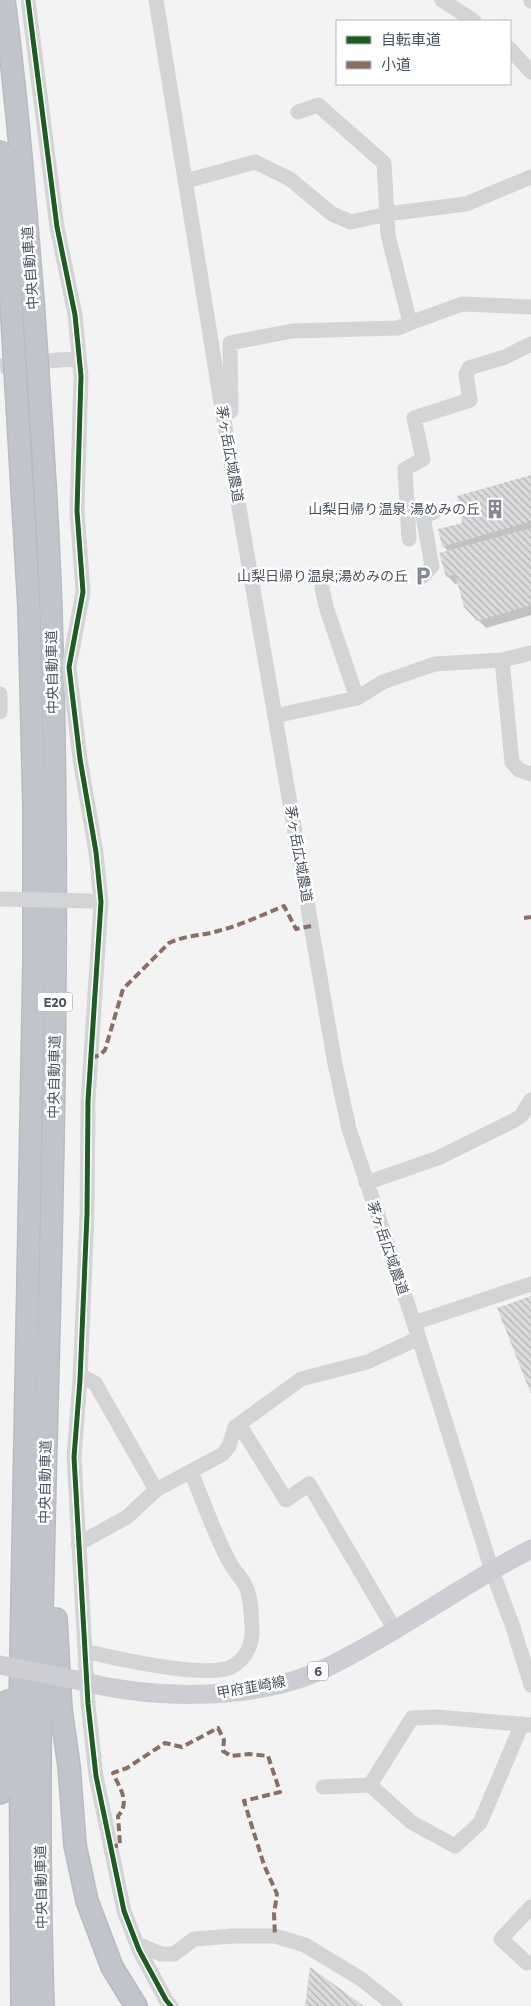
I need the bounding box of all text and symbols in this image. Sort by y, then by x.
legend [336,20,511,85]
text: 自転車道 [381,30,441,49]
text: 小道 [381,55,411,74]
street label: 中央自動車道 [18,225,42,311]
street label: 茅ヶ岳広域農道 [213,404,247,504]
building icon: 山梨日帰り温泉 湯めみの丘 [484,498,506,520]
place label: 山梨日帰り温泉 湯めみの丘 [308,500,480,518]
parking icon: 山梨日帰り温泉;湯めみの丘 [412,565,434,587]
place label: 山梨日帰り温泉;湯めみの丘 [237,567,408,585]
street label: 中央自動車道 [42,630,62,714]
street label: 茅ヶ岳広域農道 [282,804,316,904]
road number: E20 [38,992,72,1012]
street label: 中央自動車道 [44,1035,64,1119]
street label: 茅ヶ岳広域農道 [364,1199,412,1297]
street label: 中央自動車道 [35,1440,55,1524]
road number: 6 [308,1662,328,1680]
street label: 甲府韮崎線 [215,1672,287,1702]
street label: 中央自動車道 [31,1845,51,1929]

